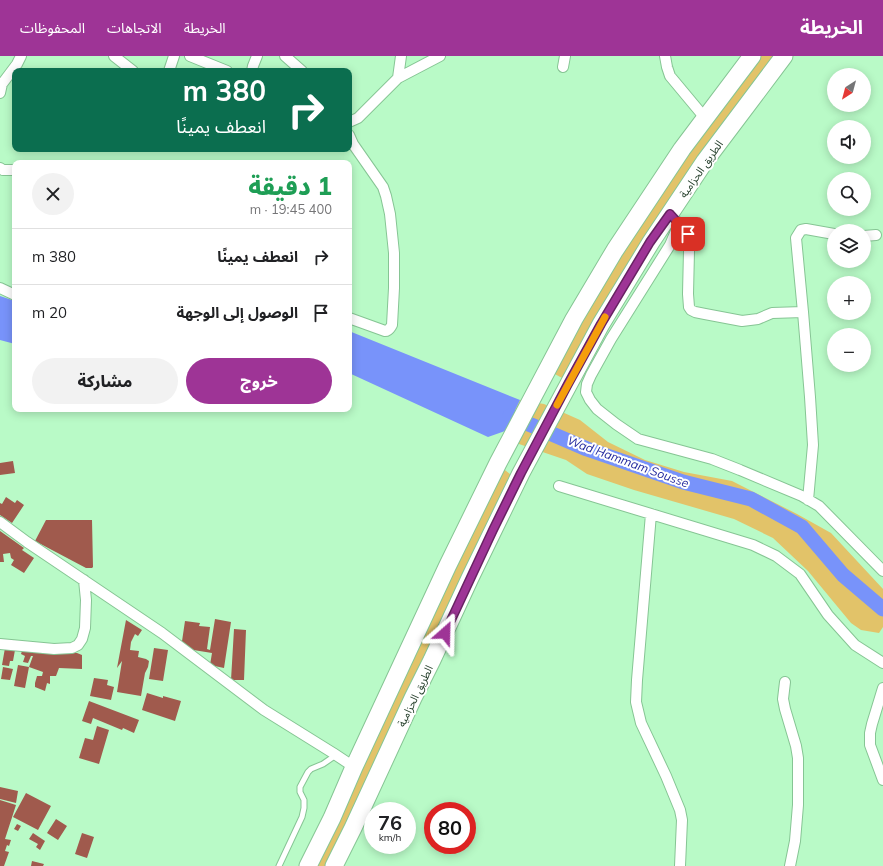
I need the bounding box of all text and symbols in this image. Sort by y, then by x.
text: الخريطة [800,15,863,39]
text: المحفوظات [20,19,85,37]
text: الاتجاهات [107,19,162,37]
text: الخريطة [184,19,226,37]
north arrow [827,68,871,112]
map controls [827,68,871,372]
text: 380 m [183,73,266,108]
icon: right [280,84,332,136]
text: انعطف يمينًا [176,115,266,138]
button: sound [827,120,871,164]
street label: الطريق الحزامية [676,138,726,200]
text: 1 دقيقة [248,171,332,201]
button: search [827,172,871,216]
button: close [32,173,74,215]
text: 400 m · 19:45 [250,201,332,217]
pin [671,217,705,251]
icon: arrive [677,223,699,245]
button: layers [827,224,871,268]
icon: right [310,246,332,268]
text: 380 m [32,247,76,266]
text: انعطف يمينًا [217,247,298,266]
button: + [827,276,871,320]
icon: arrive [310,302,332,324]
text: 20 m [32,303,67,322]
text: الوصول إلى الوجهة [177,303,298,322]
button: − [827,328,871,372]
button: مشاركة [32,358,178,404]
button: خروج [186,358,332,404]
water label: Wad Hammam Sousse [565,433,691,491]
position arrow [424,612,466,654]
street label: الطريق الحزامية [394,663,436,729]
speed limit sign: 80 [424,802,476,854]
text: 76 [378,810,402,835]
text: km/h [379,831,401,844]

